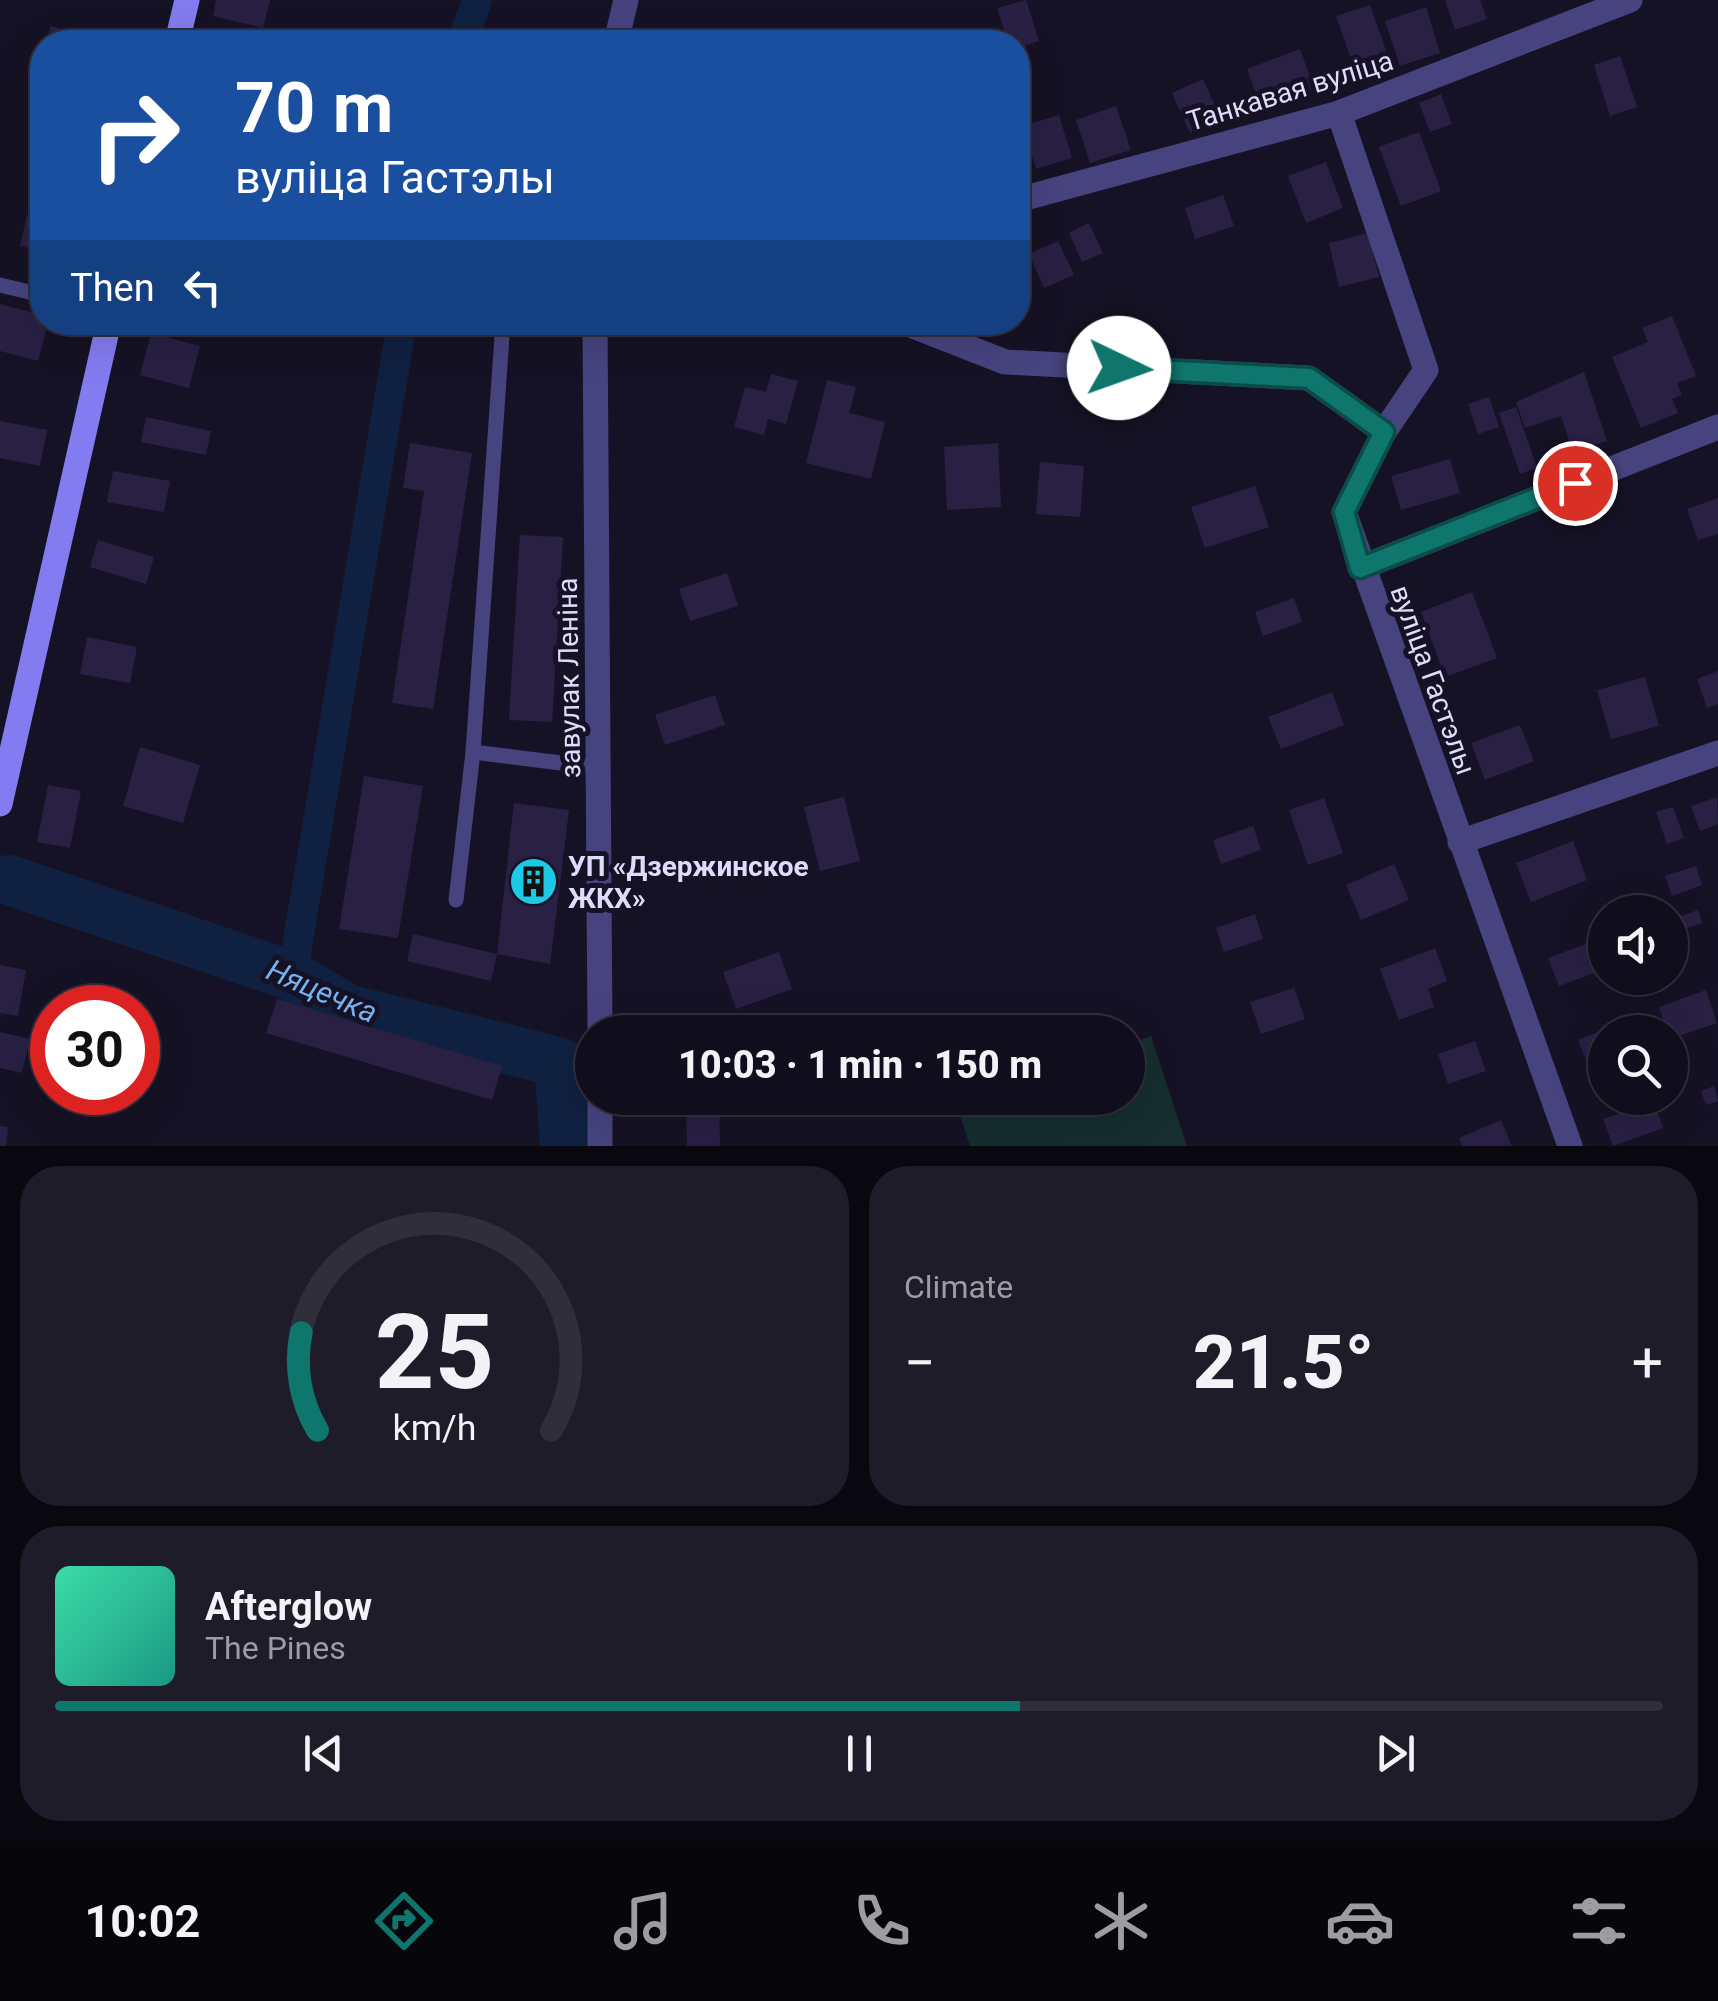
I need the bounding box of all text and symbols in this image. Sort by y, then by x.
street label: Танкавая вуліца [1183,44,1397,138]
text: 70 m [235,67,393,149]
icon: right [70,70,200,200]
text: вуліца Гастэлы [235,151,555,204]
icon: left [175,260,230,315]
text: Then [70,266,155,310]
position arrow [1067,316,1171,420]
pin [1533,441,1618,526]
icon: arrive [1548,456,1603,511]
street label: завулак Леніна [551,577,587,779]
street label: вуліца Гастэлы [1383,581,1483,779]
place label: УП «Дзержинское ЖКХ» [568,850,809,915]
building icon: УП «Дзержинское ЖКХ» [507,856,559,908]
map controls [1588,895,1688,1115]
button: sound [1588,895,1688,995]
water label: Няцечка [261,952,383,1030]
speed limit sign: 30 [30,985,160,1115]
button: search [1588,1015,1688,1115]
text: 10:03 · 1 min · 150 m [678,1043,1042,1087]
text: Climate [904,1268,1013,1306]
text: 25 [375,1292,494,1413]
text: 21.5° [1193,1318,1374,1406]
text: − [904,1331,935,1395]
text: + [1632,1331,1663,1395]
text: km/h [393,1407,476,1449]
text: Afterglow [205,1585,372,1629]
text: The Pines [205,1629,346,1667]
icon: previous [296,1726,351,1781]
icon: pause [832,1726,887,1781]
icon: next [1368,1726,1423,1781]
icon: directions [369,1886,439,1956]
icon: music [608,1886,678,1956]
icon: phone [847,1886,917,1956]
icon: climate [1086,1886,1156,1956]
icon: car [1325,1886,1395,1956]
icon: filters [1564,1886,1634,1956]
text: 10:02 [84,1895,200,1948]

